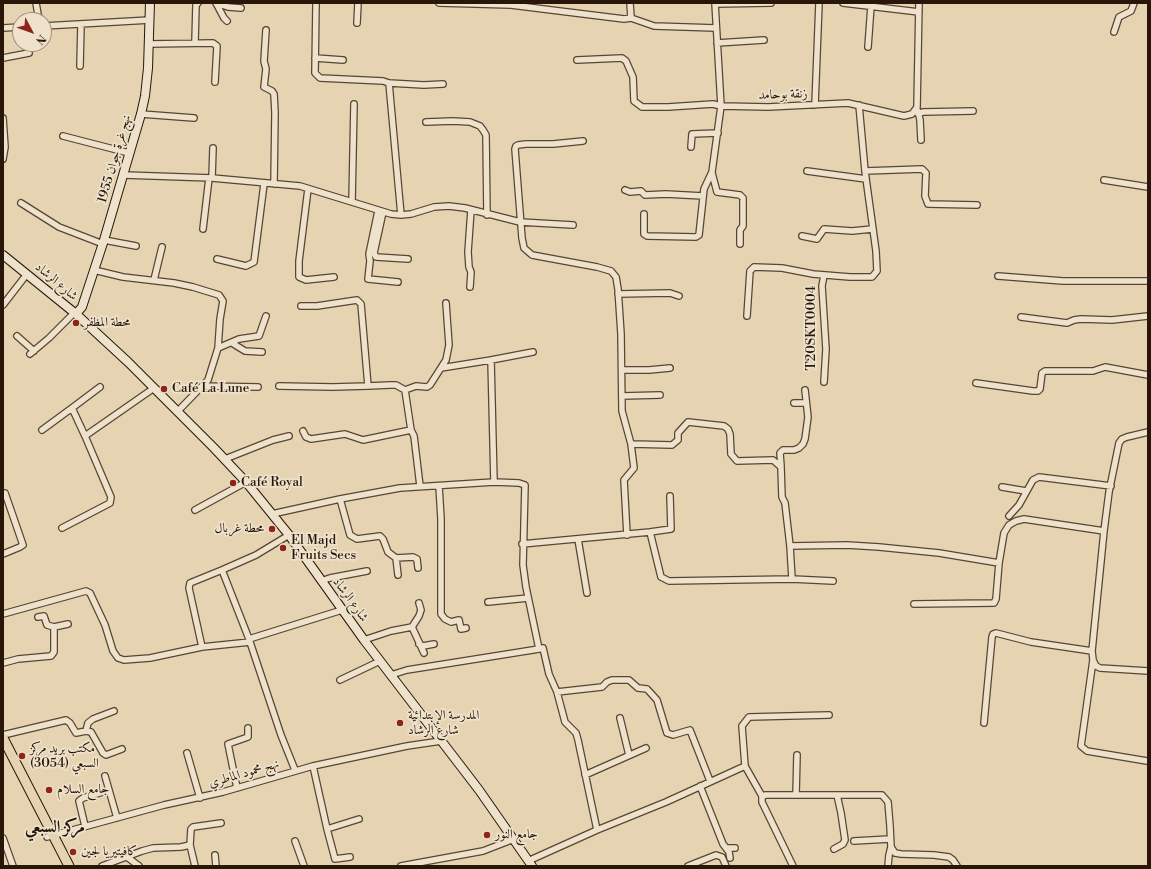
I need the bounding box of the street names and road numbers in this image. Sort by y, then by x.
street label: زنقة بوحامد [758,86,808,104]
street label: نهج غرة جوان 1955 [95,113,135,205]
street label: شارع الرشاد [31,260,81,304]
street label: T20SKT0004 [804,286,820,370]
street label: شارع الرشاد [329,575,371,625]
street label: نهج محمود الماطري [207,757,281,791]

